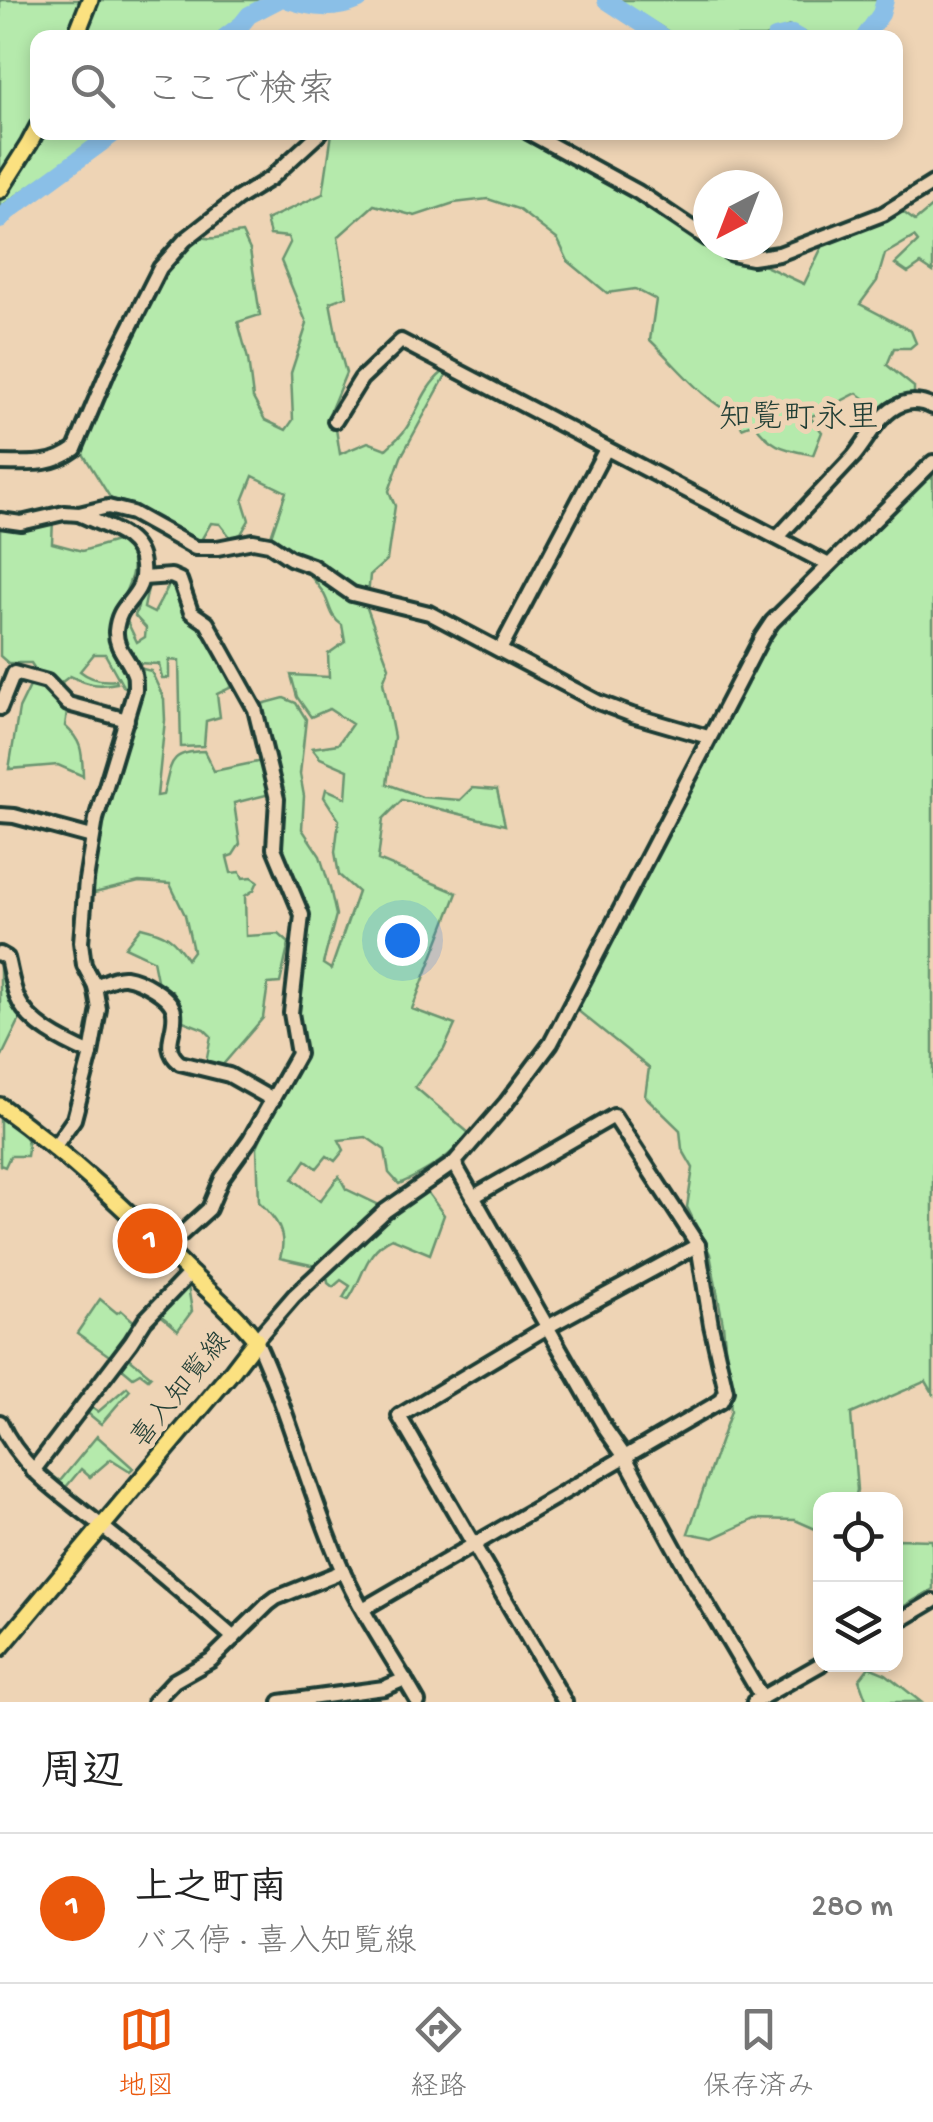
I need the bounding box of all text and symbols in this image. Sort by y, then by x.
search box [30,30,903,140]
icon: search [65,58,120,113]
text: ここで検索 [145,71,335,115]
north arrow [693,170,783,260]
district label: 知覧町永里 [719,400,879,439]
your location [377,915,428,966]
pin: 1 [118,1204,182,1278]
street label: 喜入知覧線 [124,1326,239,1456]
map controls [813,1492,903,1672]
button: locate [813,1492,903,1582]
button: layers [813,1582,903,1672]
text: 周辺 [40,1751,124,1800]
text: 上之町南 [135,1869,287,1913]
text: 1 [66,1889,79,1927]
text: 280 m [811,1889,893,1927]
text: バス停 · 喜入知覧線 [135,1925,416,1963]
tab: 地図 [118,2002,174,2105]
tab: 経路 [410,2002,467,2105]
tab: 保存済み [703,2002,815,2105]

